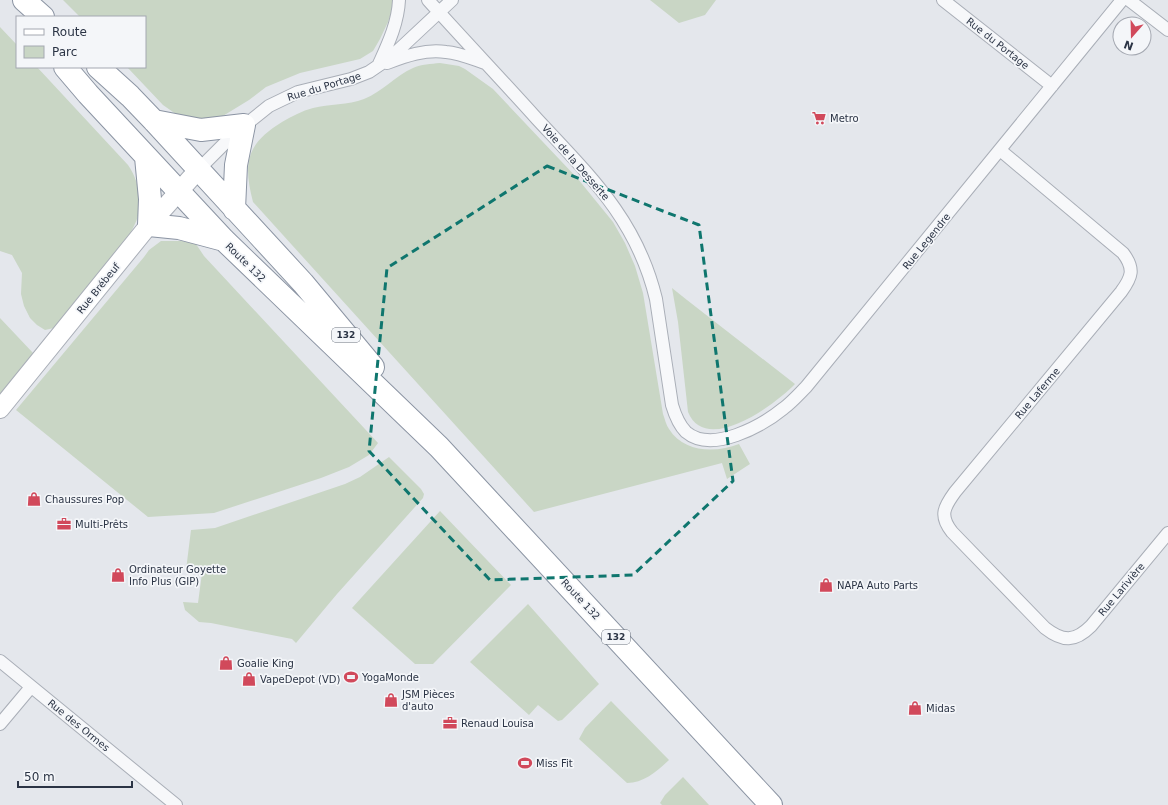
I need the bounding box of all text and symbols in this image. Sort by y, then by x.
legend [16,16,146,68]
street label: Rue du Portage [964,16,1031,71]
north arrow [1112,16,1152,56]
text: Route [52,25,87,39]
text: N [1122,37,1135,53]
text: Parc [52,45,77,59]
street label: Rue du Portage [286,70,362,103]
supermarket icon: Metro [811,110,827,126]
place label: Metro [830,113,859,124]
street label: Voie de la Desserte [540,122,611,202]
street label: Rue Legendre [900,211,952,272]
street label: Route 132 [223,241,268,284]
street label: Rue Brébeuf [75,261,122,316]
road number: 132 [332,328,360,342]
street label: Rue Laferme [1013,366,1062,421]
shop icon: Chaussures Pop [26,491,42,507]
place label: Chaussures Pop [45,494,124,505]
office icon: Multi-Prêts [56,516,72,532]
place label: Multi-Prêts [75,519,128,530]
street label: Rue Larivière [1096,561,1147,618]
place label: Ordinateur Goyette Info Plus (GIP) [129,564,226,587]
shop icon: Ordinateur Goyette Info Plus (GIP) [110,567,126,583]
street label: Route 132 [559,577,602,622]
shop icon: NAPA Auto Parts [818,577,834,593]
place label: NAPA Auto Parts [837,580,918,591]
road number: 132 [602,630,630,644]
shop icon: Goalie King [218,655,234,671]
place label: Goalie King [237,658,294,669]
sports icon: YogaMonde [343,669,359,685]
shop icon: VapeDepot (VD) [241,671,257,687]
place label: YogaMonde [361,672,419,683]
place label: VapeDepot (VD) [260,674,341,685]
place label: JSM Pièces d'auto [401,689,455,712]
shop icon: JSM Pièces d'auto [383,692,399,708]
street label: Rue des Ormes [46,697,112,754]
shop icon: Midas [907,700,923,716]
place label: Midas [926,703,955,714]
office icon: Renaud Louisa [442,715,458,731]
place label: Renaud Louisa [461,718,534,729]
sports icon: Miss Fit [517,755,533,771]
place label: Miss Fit [536,758,573,769]
scale bar [18,763,132,789]
text: 50 m [24,770,55,784]

